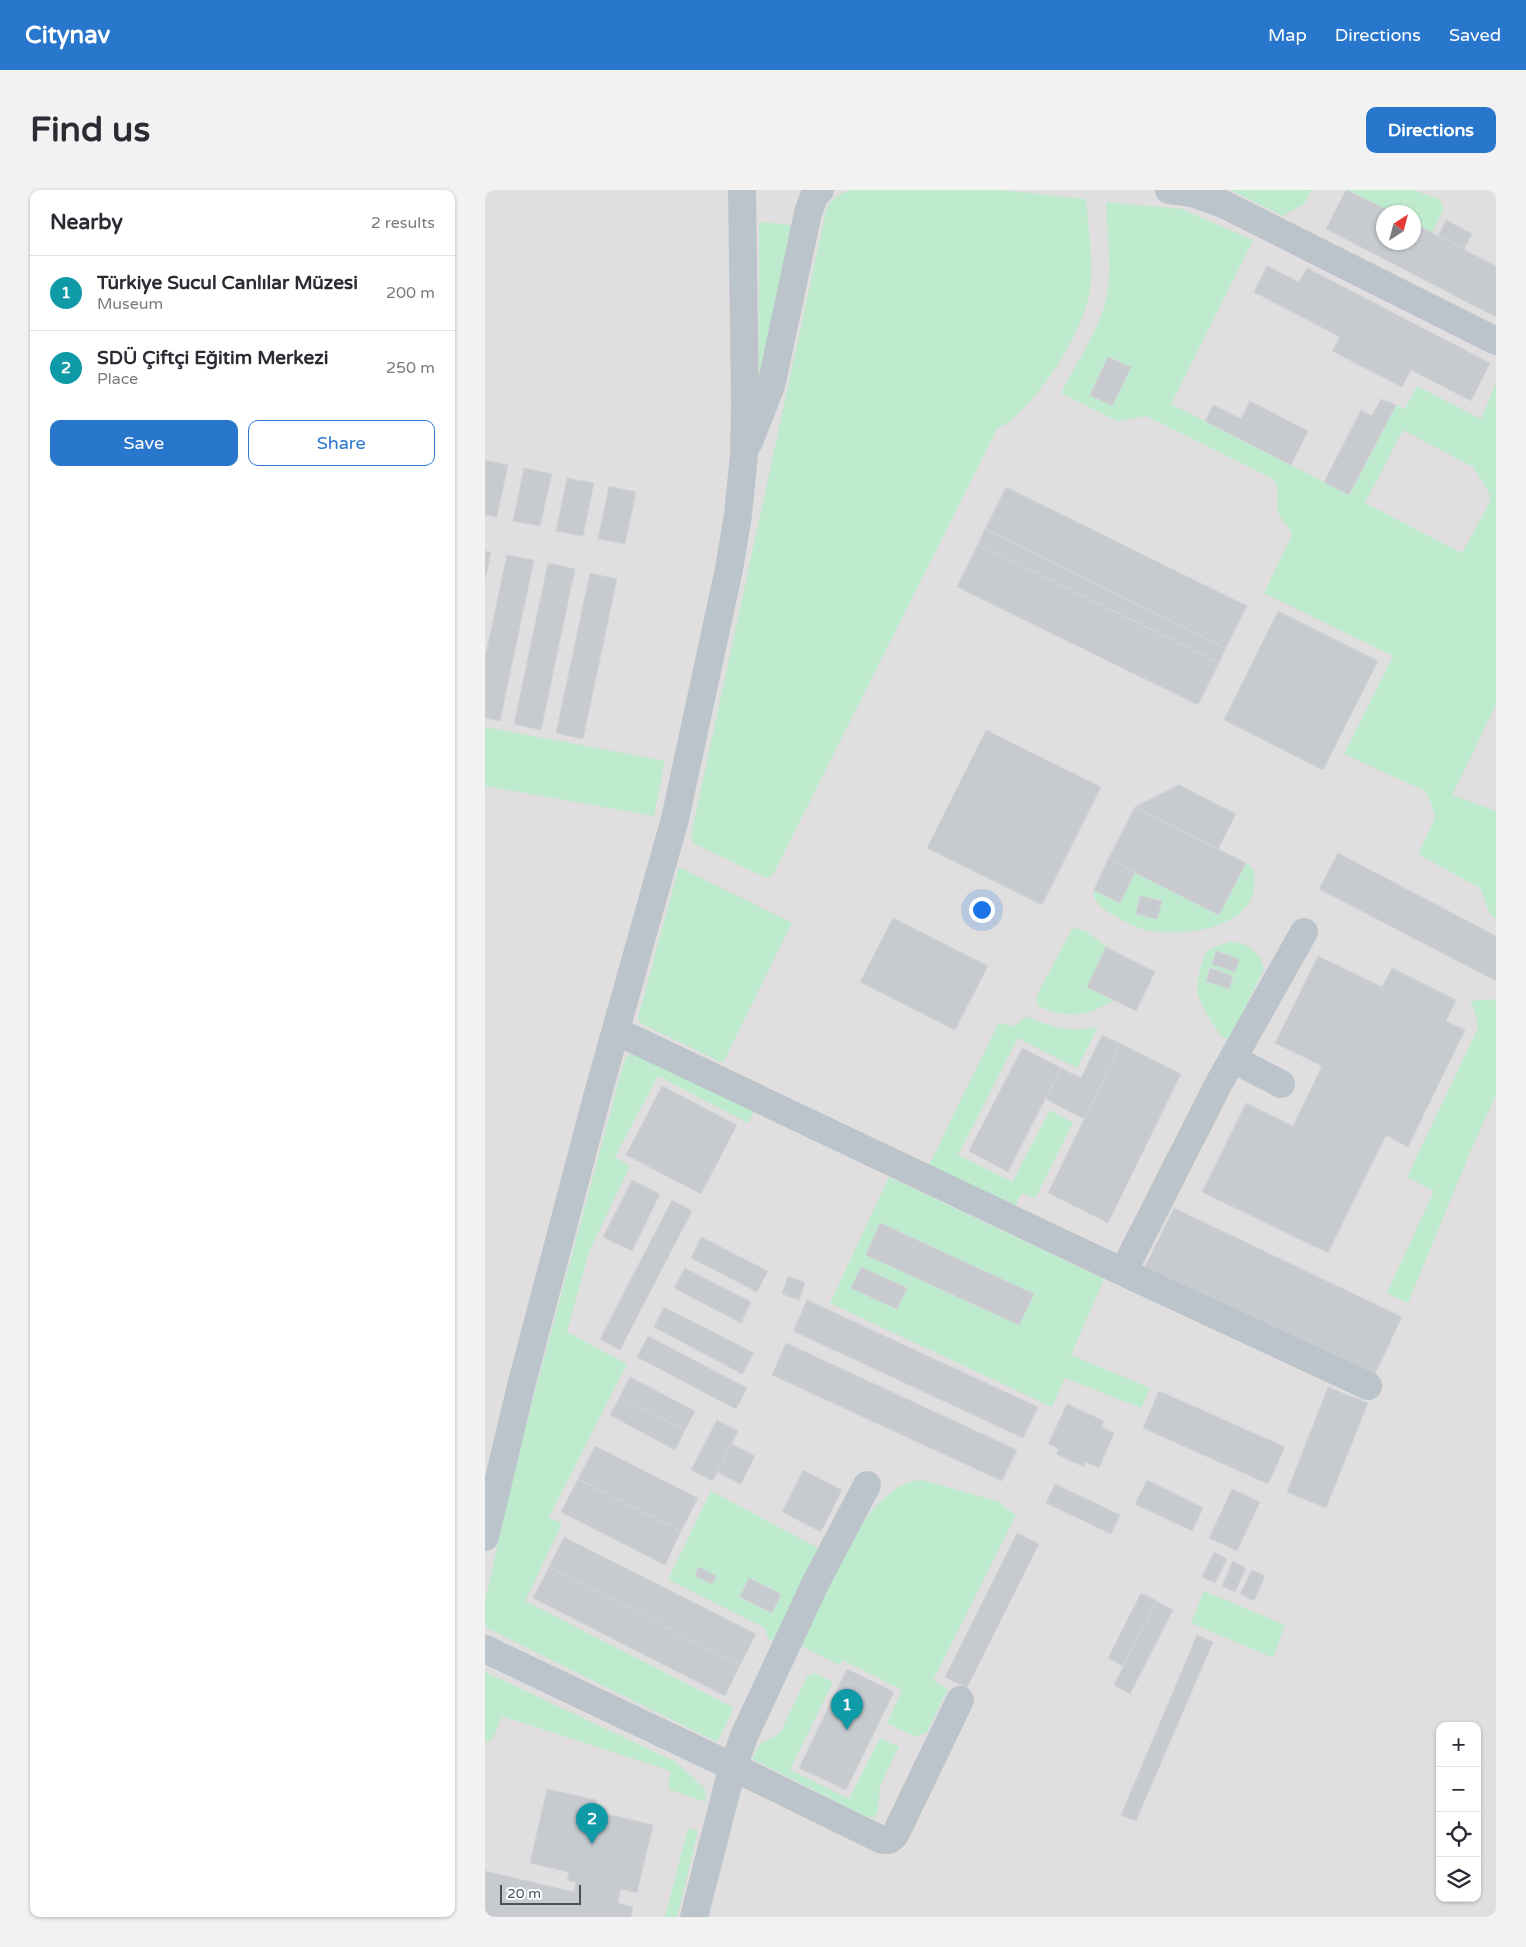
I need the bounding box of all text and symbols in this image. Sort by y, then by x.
text: Citynav [25,21,110,50]
text: Map [1268,24,1307,46]
text: Directions [1335,24,1421,46]
text: Saved [1449,24,1501,46]
button: Directions [1366,107,1496,153]
text: Find us [30,109,150,151]
north arrow [1376,205,1421,250]
text: Nearby [50,210,123,235]
text: 2 results [371,213,435,233]
text: Türkiye Sucul Canlılar Müzesi [97,272,358,294]
text: 1 [61,283,71,303]
text: 200 m [386,283,435,303]
text: Museum [97,294,163,314]
text: SDÜ Çiftçi Eğitim Merkezi [97,347,328,369]
text: 2 [61,358,71,378]
text: 250 m [386,358,435,378]
text: Place [97,369,138,389]
button: Save [50,420,238,466]
button: Share [248,420,435,466]
your location [969,897,995,923]
pin: 1 [831,1689,863,1730]
map controls [1436,1722,1481,1902]
button: + [1436,1722,1481,1767]
button: − [1436,1767,1481,1812]
pin: 2 [576,1803,608,1844]
button: locate [1436,1812,1481,1857]
button: layers [1436,1857,1481,1902]
scale bar [500,1882,581,1905]
text: 20 m [507,1885,541,1902]

